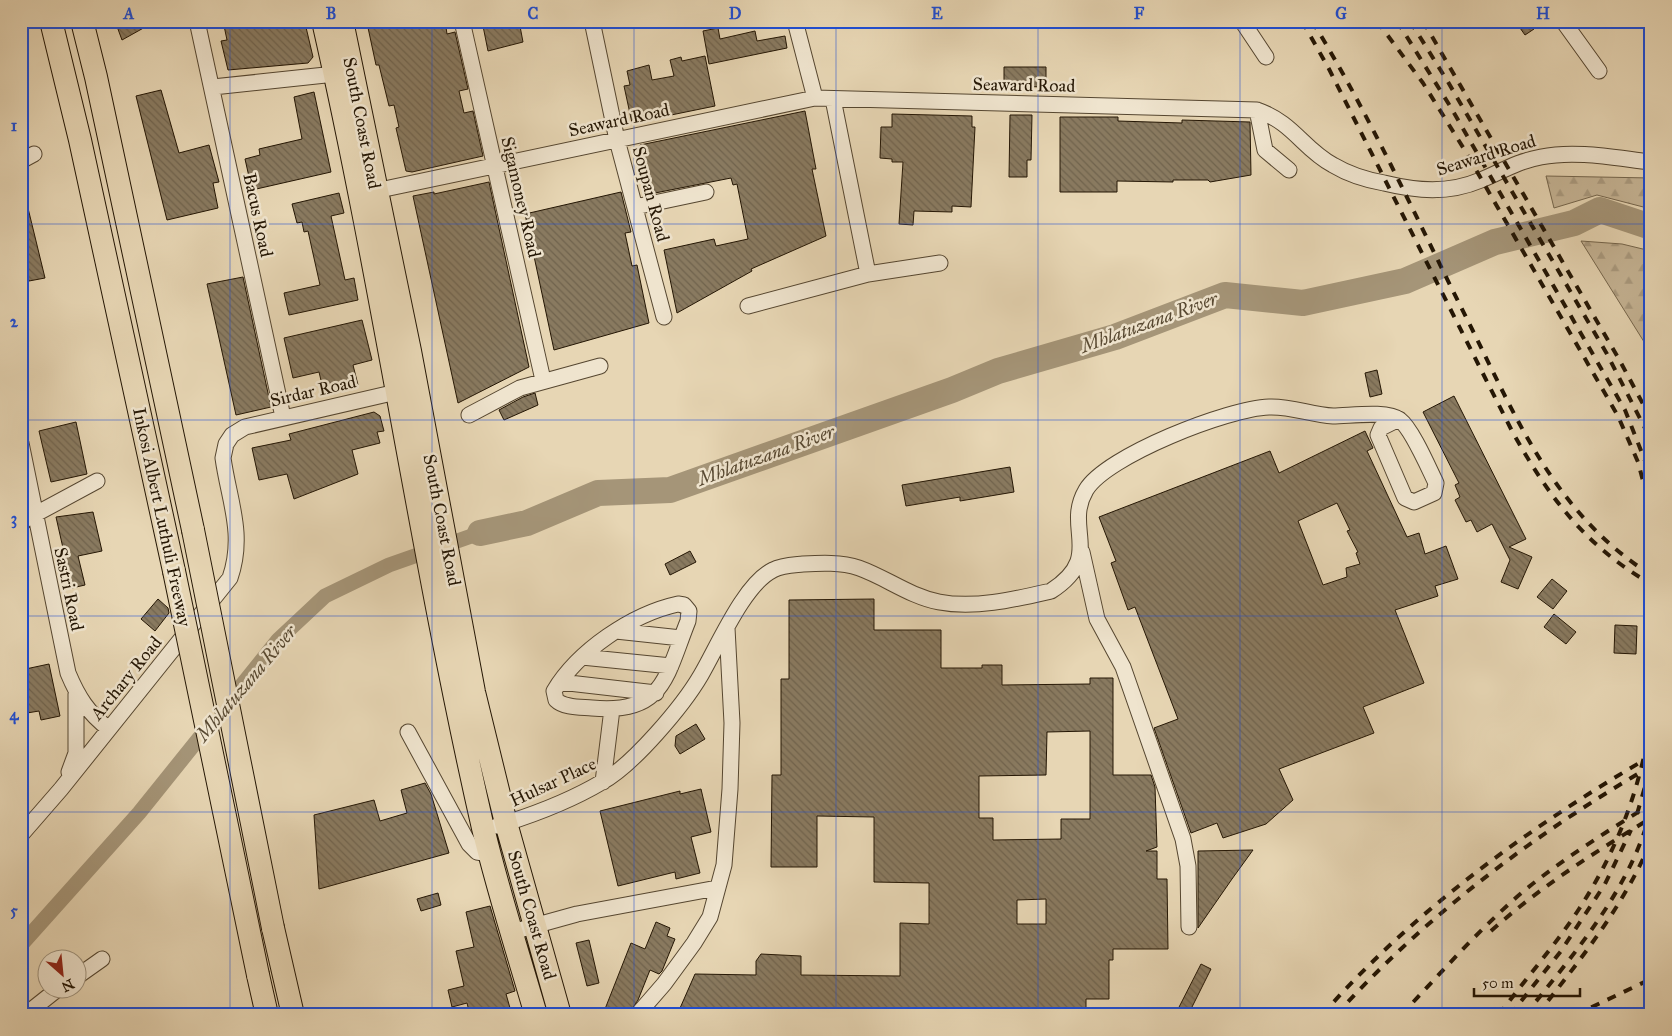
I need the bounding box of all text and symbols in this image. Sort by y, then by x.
text: A [123,4,135,23]
text: B [326,4,336,23]
text: C [528,4,539,23]
text: D [729,4,742,23]
text: E [931,4,943,23]
text: F [1134,4,1145,23]
text: G [1335,4,1347,23]
text: H [1536,4,1550,23]
street label: South Coast Road [338,55,386,191]
street label: Seaward Road [973,73,1075,97]
street label: Seaward Road [567,99,671,141]
text: 1 [11,116,18,135]
street label: Seaward Road [1434,129,1538,181]
street label: Sigamoney Road [495,134,546,260]
street label: Soupan Road [628,144,674,244]
street label: Bacus Road [238,171,278,259]
water label: Mhlatuzana River [1075,286,1222,358]
text: 2 [10,312,19,331]
street label: Sirdar Road [268,370,358,412]
street label: Inkosi Albert Luthuli Freeway [128,405,196,629]
water label: Mhlatuzana River [692,419,839,491]
street label: South Coast Road [418,452,466,588]
text: 3 [11,509,17,529]
street label: Sastri Road [49,545,89,633]
water label: Mhlatuzana River [190,620,302,747]
street label: Archary Road [85,632,166,725]
text: 4 [10,705,20,725]
street label: Hulsar Place [506,752,600,812]
street label: South Coast Road [503,848,561,982]
text: 5 [10,901,18,920]
north arrow [38,948,88,998]
scale bar [1474,966,1581,998]
text: 50 m [1482,974,1514,992]
text: N [58,975,77,995]

